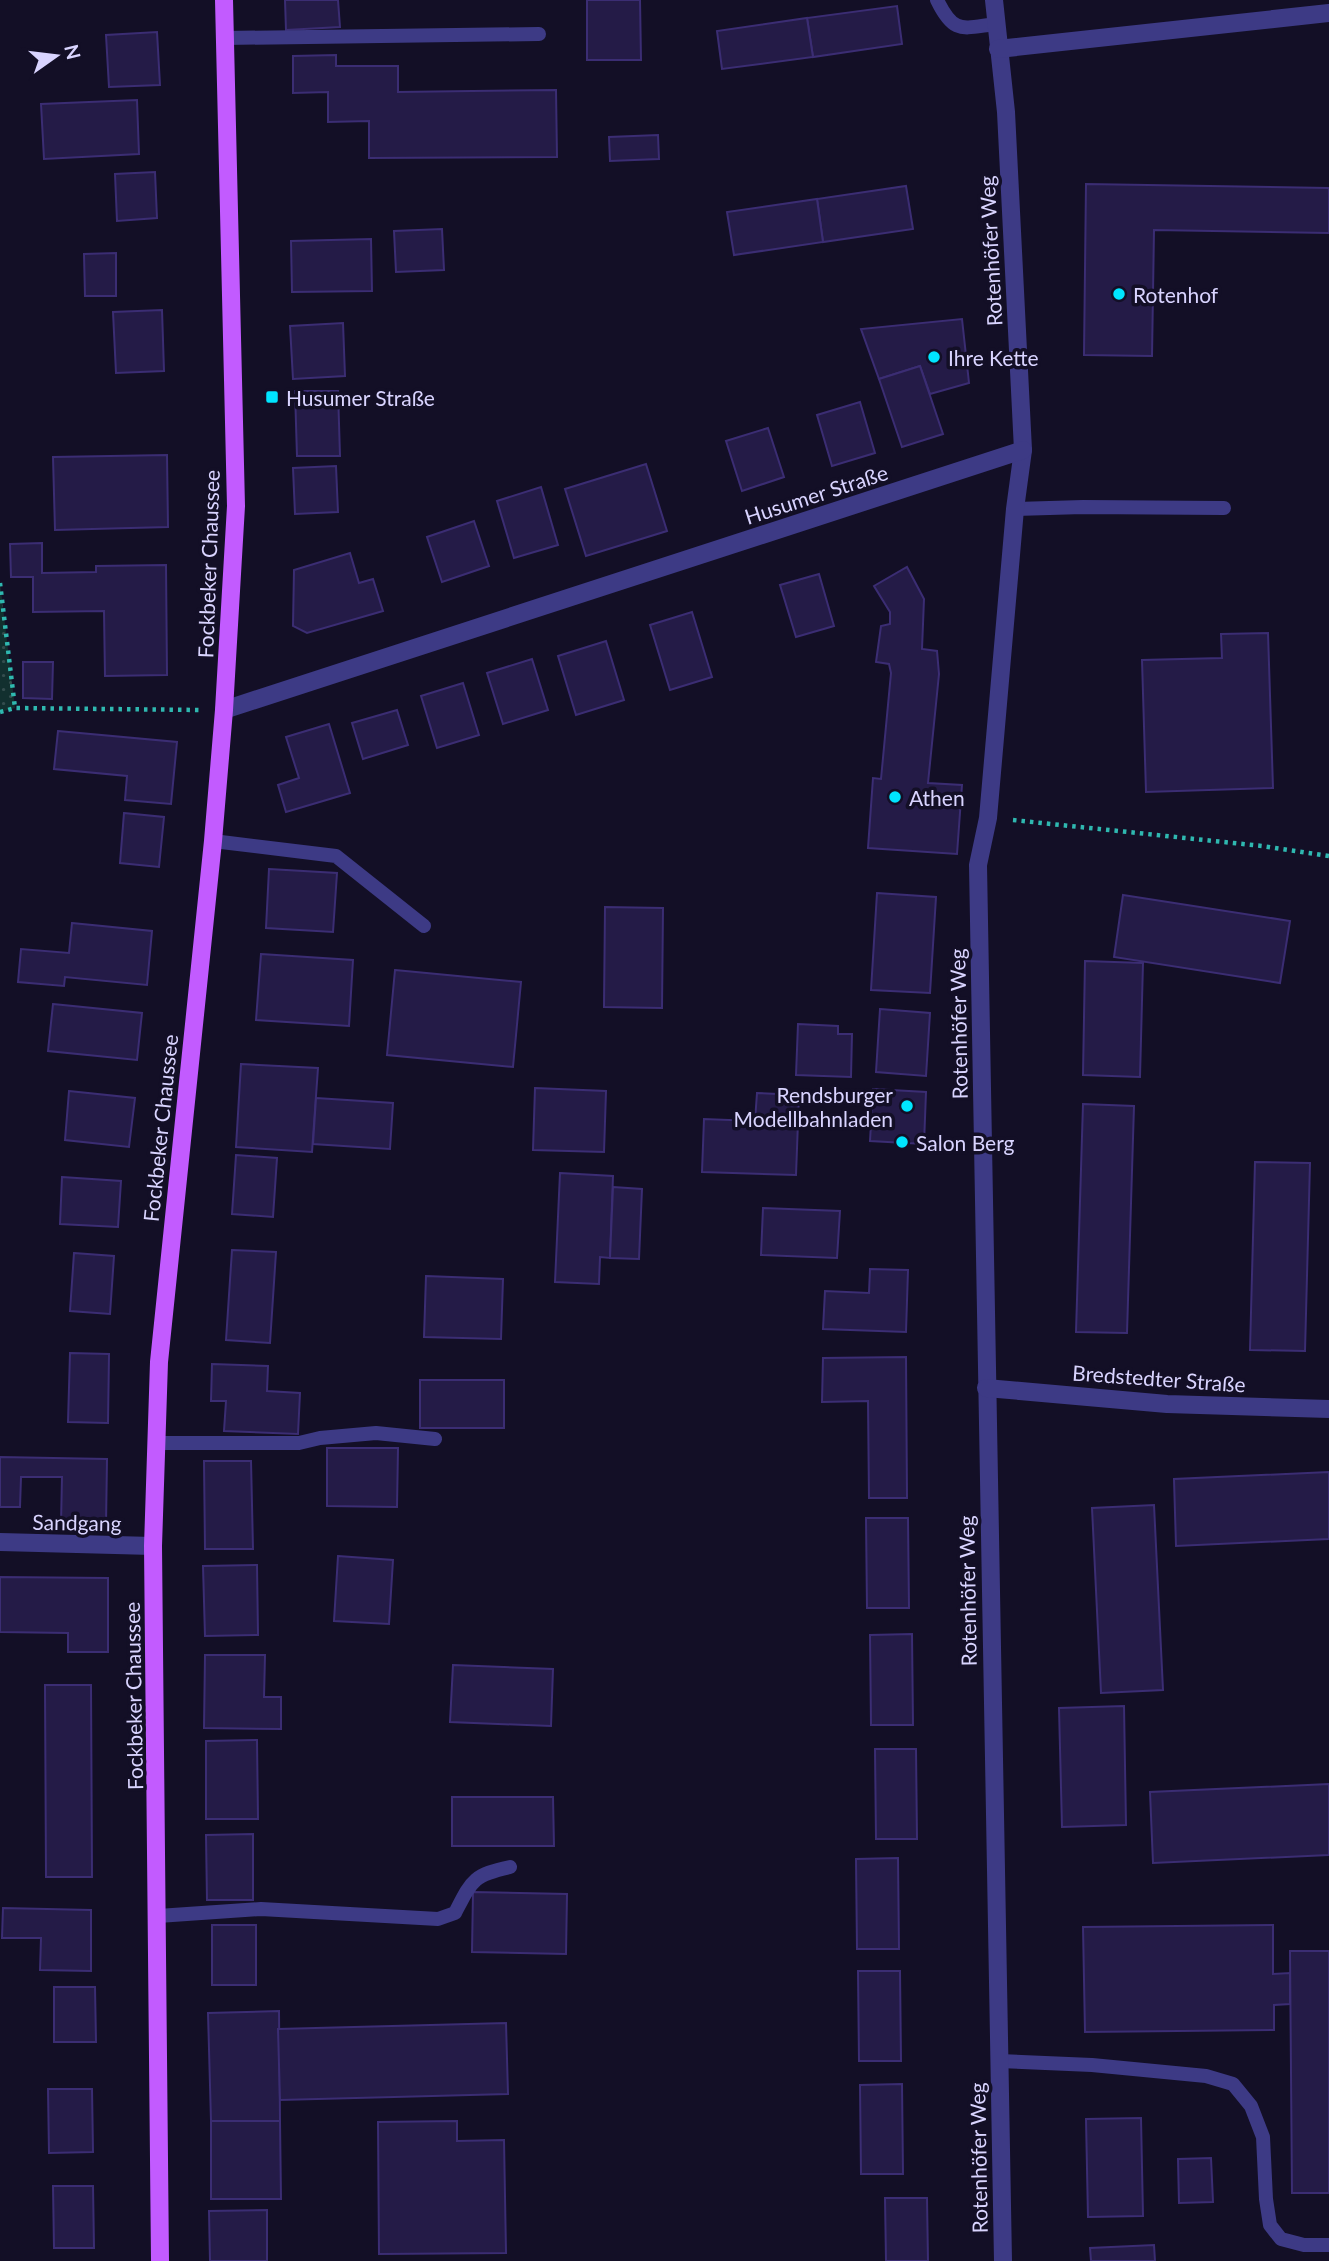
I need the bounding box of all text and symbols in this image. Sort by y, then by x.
north arrow [21,21,91,91]
text: N [60,42,86,62]
street label: Rotenhöfer Weg [974,175,1006,327]
place label: Rotenhof [1133,282,1219,307]
marker: Rotenhof [1111,286,1127,302]
place label: Ihre Kette [948,345,1039,370]
marker: Ihre Kette [926,349,942,365]
place label: Husumer Straße [286,385,435,410]
marker: Husumer Straße [264,389,280,405]
street label: Husumer Straße [741,459,891,529]
street label: Fockbeker Chaussee [192,469,224,659]
place label: Athen [909,785,965,810]
marker: Athen [887,789,903,805]
street label: Rotenhöfer Weg [944,948,972,1100]
street label: Fockbeker Chaussee [138,1033,182,1223]
place label: Rendsburger Modellbahnladen [734,1082,893,1131]
marker: Rendsburger Modellbahnladen [899,1098,915,1114]
place label: Salon Berg [916,1130,1015,1155]
marker: Salon Berg [894,1134,910,1150]
street label: Bredstedter Straße [1072,1359,1246,1397]
street label: Sandgang [32,1509,122,1535]
street label: Rotenhöfer Weg [953,1515,981,1667]
street label: Fockbeker Chaussee [119,1602,147,1790]
street label: Rotenhöfer Weg [964,2082,992,2234]

